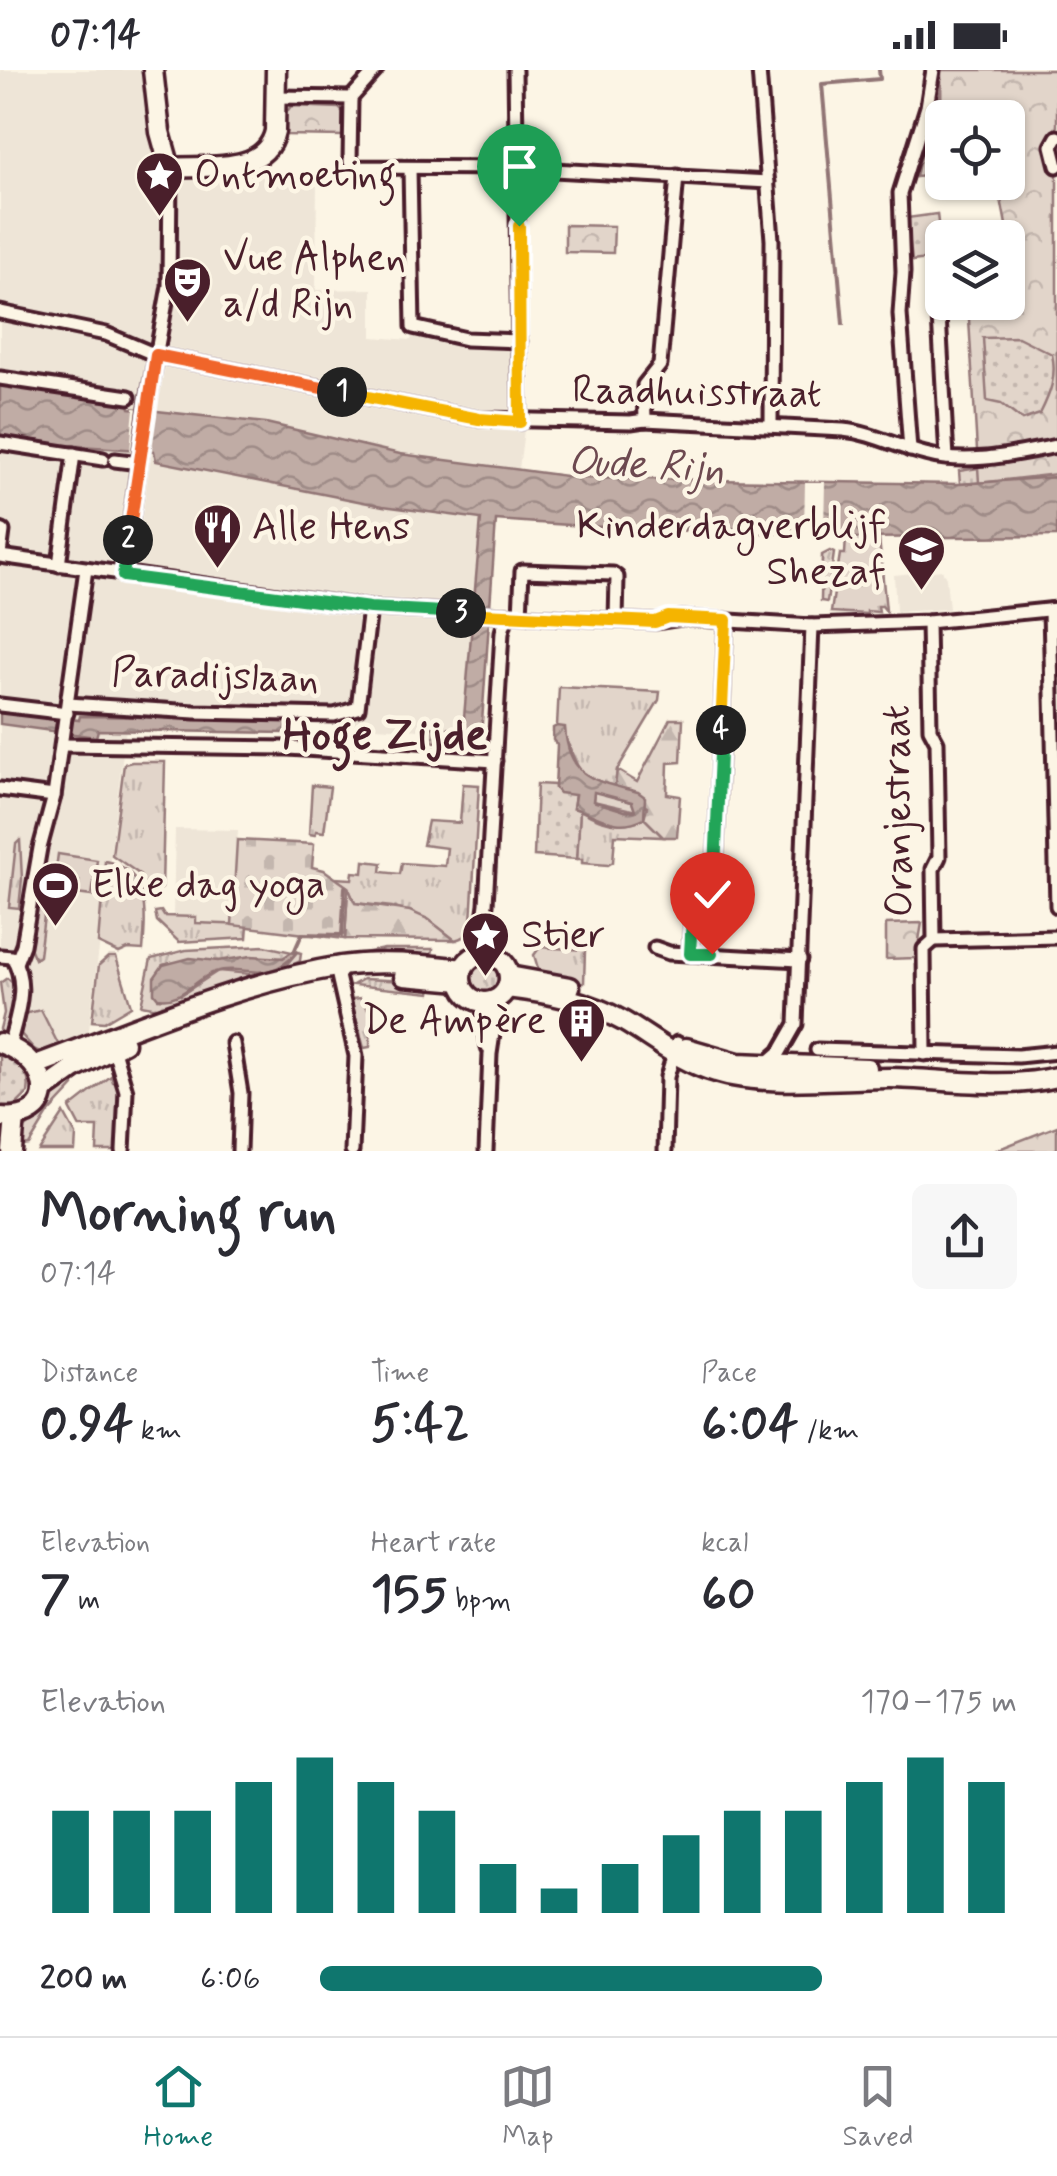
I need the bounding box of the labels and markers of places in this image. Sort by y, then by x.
pin [477,124,562,227]
place icon: Ontmoeting [133,150,185,218]
place label: Ontmoeting [194,150,396,206]
place label: Vue Alphen a/d Rijn [223,233,406,331]
theatre icon: Vue Alphen a/d Rijn [162,256,214,324]
pin: 1 [317,367,367,417]
place label: Kinderdagverblijf Shezaf [577,501,886,599]
restaurant icon: Alle Hens [191,502,243,570]
place label: Alle Hens [252,502,410,554]
pin: 2 [103,515,153,565]
school or university icon: Kinderdagverblijf Shezaf [895,524,947,592]
pin: 3 [436,588,486,638]
pin: 4 [696,705,746,755]
pin [670,852,755,955]
sports icon: Elke dag yoga [30,860,82,928]
place label: Elke dag yoga [91,860,325,915]
place icon: Stier [460,910,512,978]
place label: Stier [521,910,605,962]
place label: De Ampère [362,996,546,1048]
building icon: De Ampère [555,996,607,1064]

